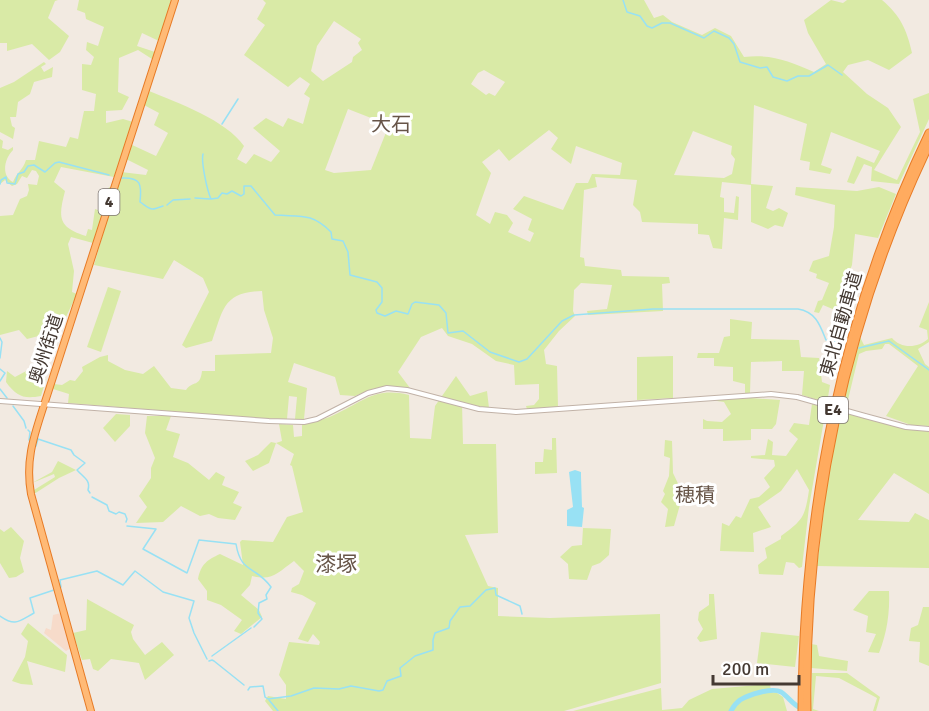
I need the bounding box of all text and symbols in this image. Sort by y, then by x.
district label: 大石 [371,112,411,137]
road number: 4 [98,189,120,215]
street label: 東北自動車道 [816,269,866,379]
street label: 奥州街道 [24,311,68,387]
road number: E4 [818,397,848,423]
district label: 穂積 [675,483,715,508]
district label: 漆塚 [315,551,357,577]
scale bar [713,648,798,686]
text: 200 m [722,658,769,680]

